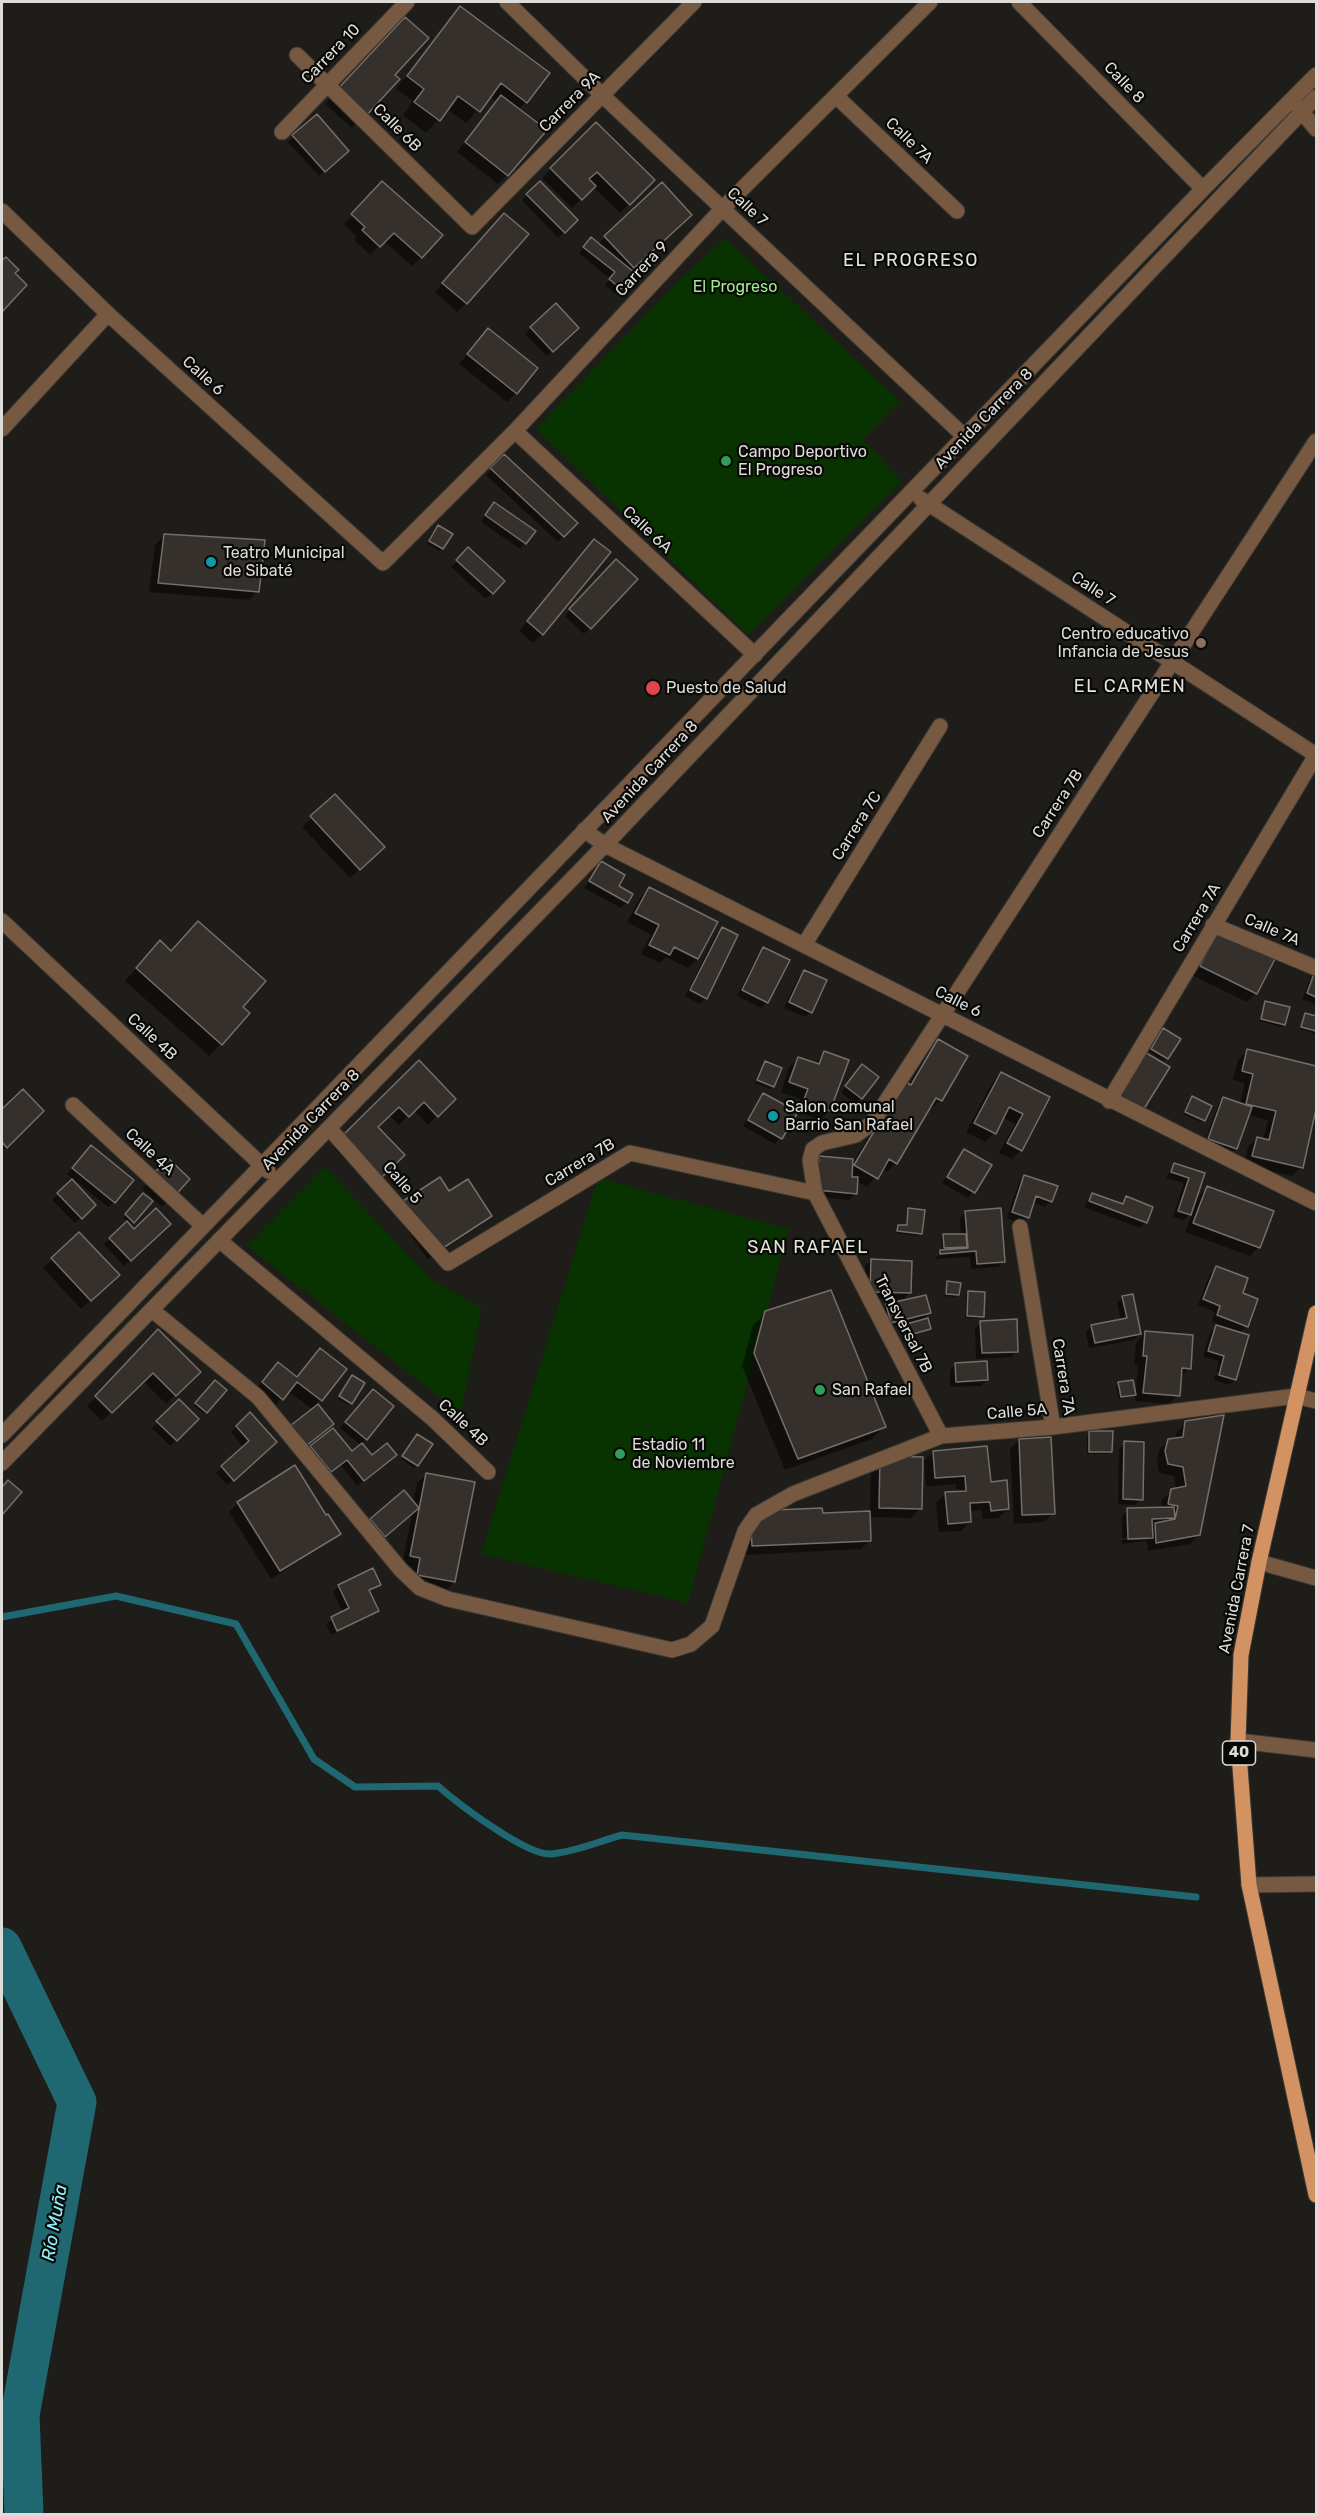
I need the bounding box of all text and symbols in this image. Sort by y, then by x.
street label: Carrera 10 [298,20,364,88]
street label: Calle 8 [1100,58,1148,108]
street label: Carrera 9A [535,67,605,137]
street label: Calle 6B [369,100,425,156]
street label: Calle 7A [881,114,937,168]
street label: Calle 7 [723,183,771,231]
street label: Carrera 9 [612,237,672,301]
district label: EL PROGRESO [843,250,979,272]
park label: El Progreso [693,277,777,297]
street label: Calle 6 [178,352,228,400]
street label: Avenida Carrera 8 [931,365,1037,473]
place label: Campo Deportivo El Progreso [738,442,867,480]
marker: Campo Deportivo El Progreso [719,454,733,468]
street label: Calle 6A [618,502,676,558]
place label: Teatro Municipal de Sibaté [223,543,345,581]
marker: Teatro Municipal de Sibaté [204,555,218,569]
street label: Calle 7 [1067,568,1119,610]
place label: Centro educativo Infancia de Jesus [1058,624,1189,662]
marker: Centro educativo Infancia de Jesus [1194,636,1208,650]
district label: EL CARMEN [1074,676,1186,698]
place label: Puesto de Salud [666,678,787,698]
marker: Puesto de Salud [644,679,662,697]
street label: Avenida Carrera 8 [598,717,702,827]
street label: Carrera 7B [1029,766,1087,842]
street label: Carrera 7C [828,788,886,864]
street label: Carrera 7A [1169,880,1225,956]
street label: Calle 7A [1241,910,1303,950]
street label: Calle 6 [931,982,985,1022]
street label: Calle 4B [123,1009,181,1065]
street label: Avenida Carrera 8 [258,1066,364,1174]
place label: Salon comunal Barrio San Rafael [785,1097,913,1135]
marker: Salon comunal Barrio San Rafael [766,1109,780,1123]
street label: Calle 4A [121,1124,179,1180]
street label: Carrera 7B [542,1135,618,1191]
street label: Calle 5 [378,1158,426,1208]
district label: SAN RAFAEL [747,1237,869,1259]
street label: Transversal 7B [870,1272,936,1376]
street label: Carrera 7A [1047,1337,1079,1417]
place label: San Rafael [832,1380,911,1400]
marker: San Rafael [813,1383,827,1397]
street label: Calle 4B [434,1395,492,1451]
street label: Calle 5A [986,1400,1048,1424]
place label: Estadio 11 de Noviembre [632,1435,735,1473]
marker: Estadio 11 de Noviembre [613,1447,627,1461]
street label: Avenida Carrera 7 [1215,1523,1259,1655]
road number: 40 [1222,1741,1256,1765]
water label: Río Muña [38,2183,72,2263]

